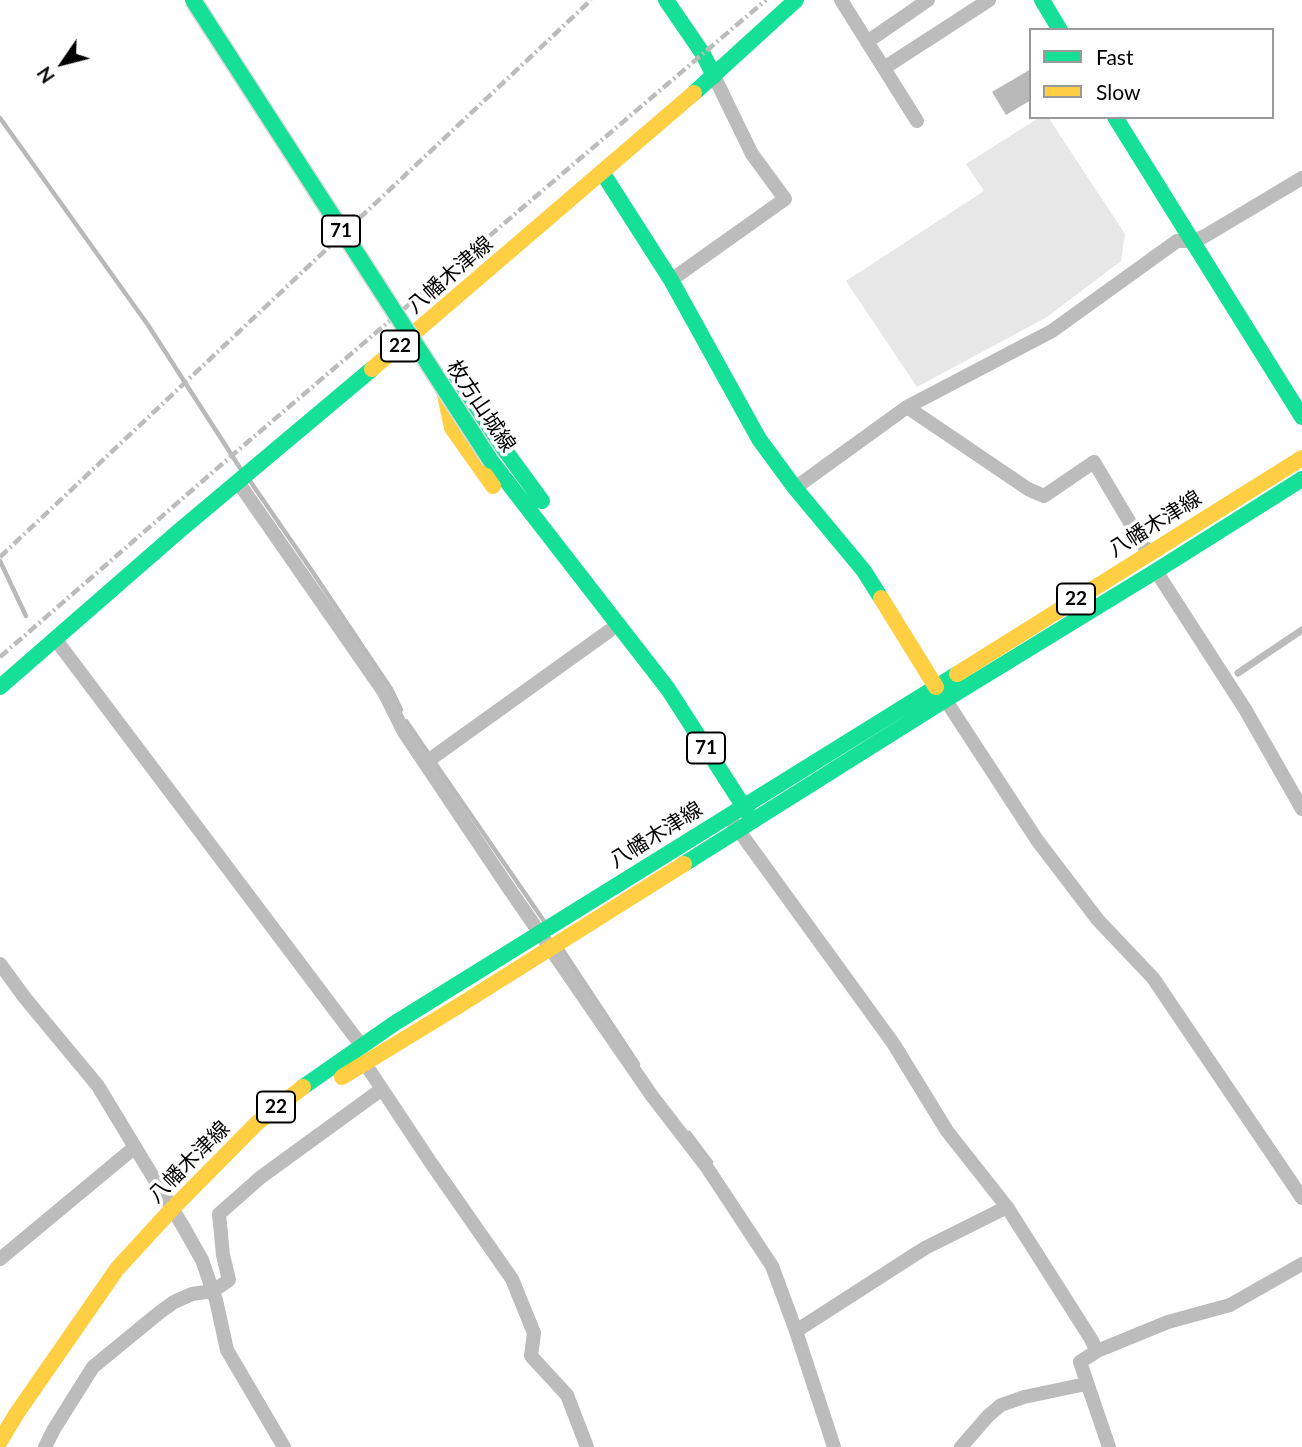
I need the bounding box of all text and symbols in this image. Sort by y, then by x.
north arrow [28,28,98,98]
legend [1029,28,1274,119]
text: Fast [1096,44,1133,69]
text: N [32,63,59,88]
text: Slow [1096,79,1140,104]
road number: 71 [322,216,360,246]
street label: 八幡木津線 [402,231,498,319]
road number: 22 [381,330,419,362]
street label: 枚方山城線 [441,355,521,457]
street label: 八幡木津線 [1104,485,1206,563]
road number: 22 [1057,584,1095,614]
road number: 71 [687,733,725,764]
street label: 八幡木津線 [605,796,707,874]
road number: 22 [257,1092,295,1122]
street label: 八幡木津線 [143,1116,235,1208]

